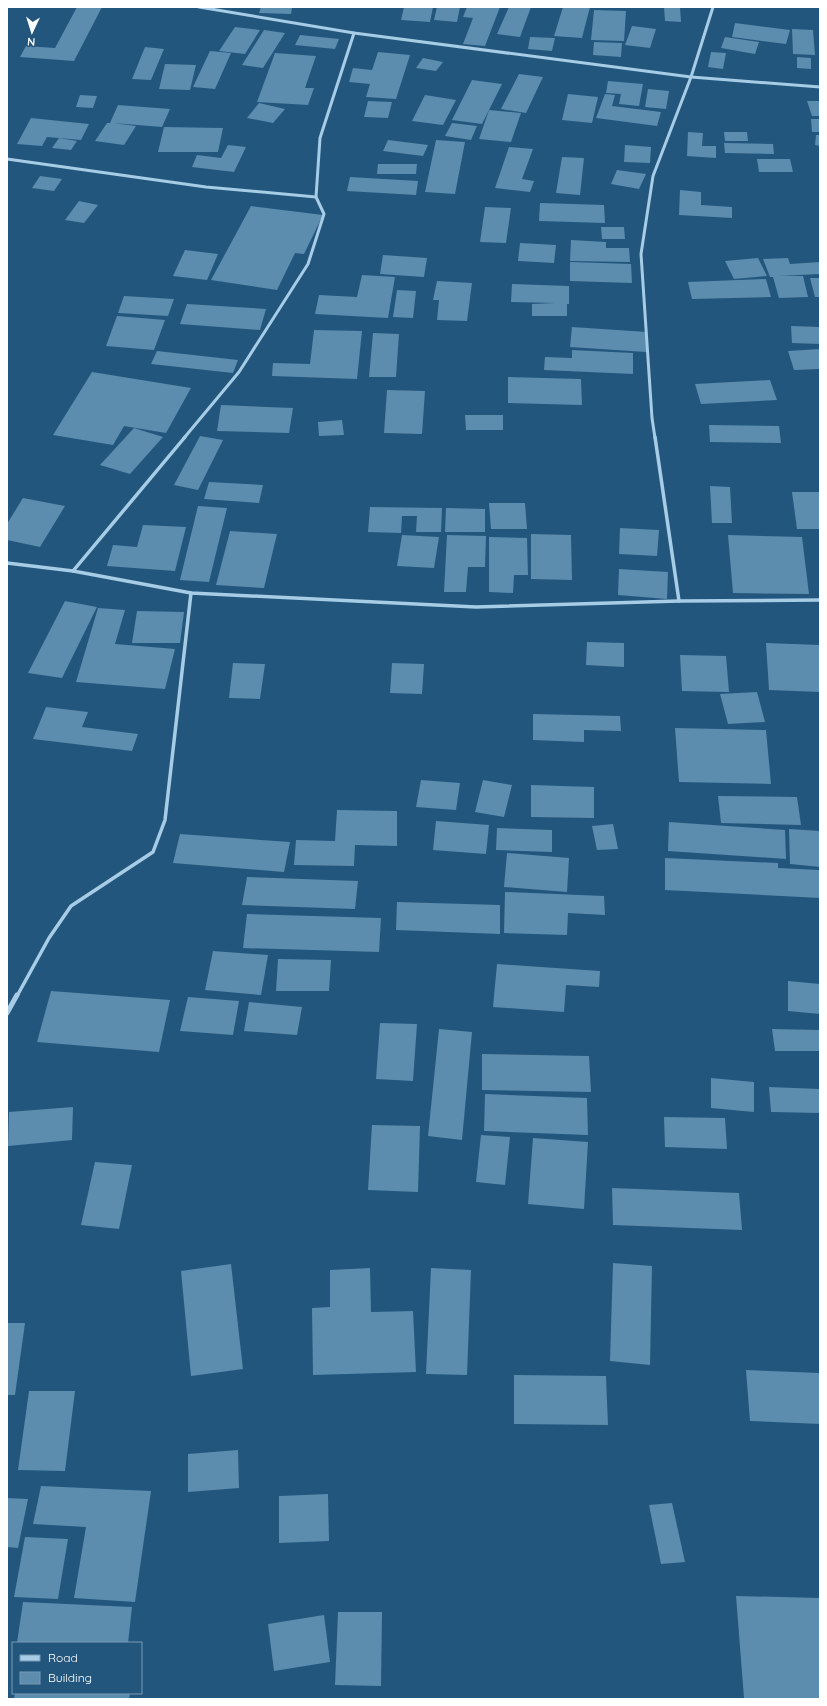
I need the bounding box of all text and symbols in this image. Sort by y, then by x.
north arrow [12,12,52,52]
text: N [27,35,36,49]
legend [12,1642,142,1694]
text: Road [48,1650,78,1665]
text: Building [48,1670,92,1685]

